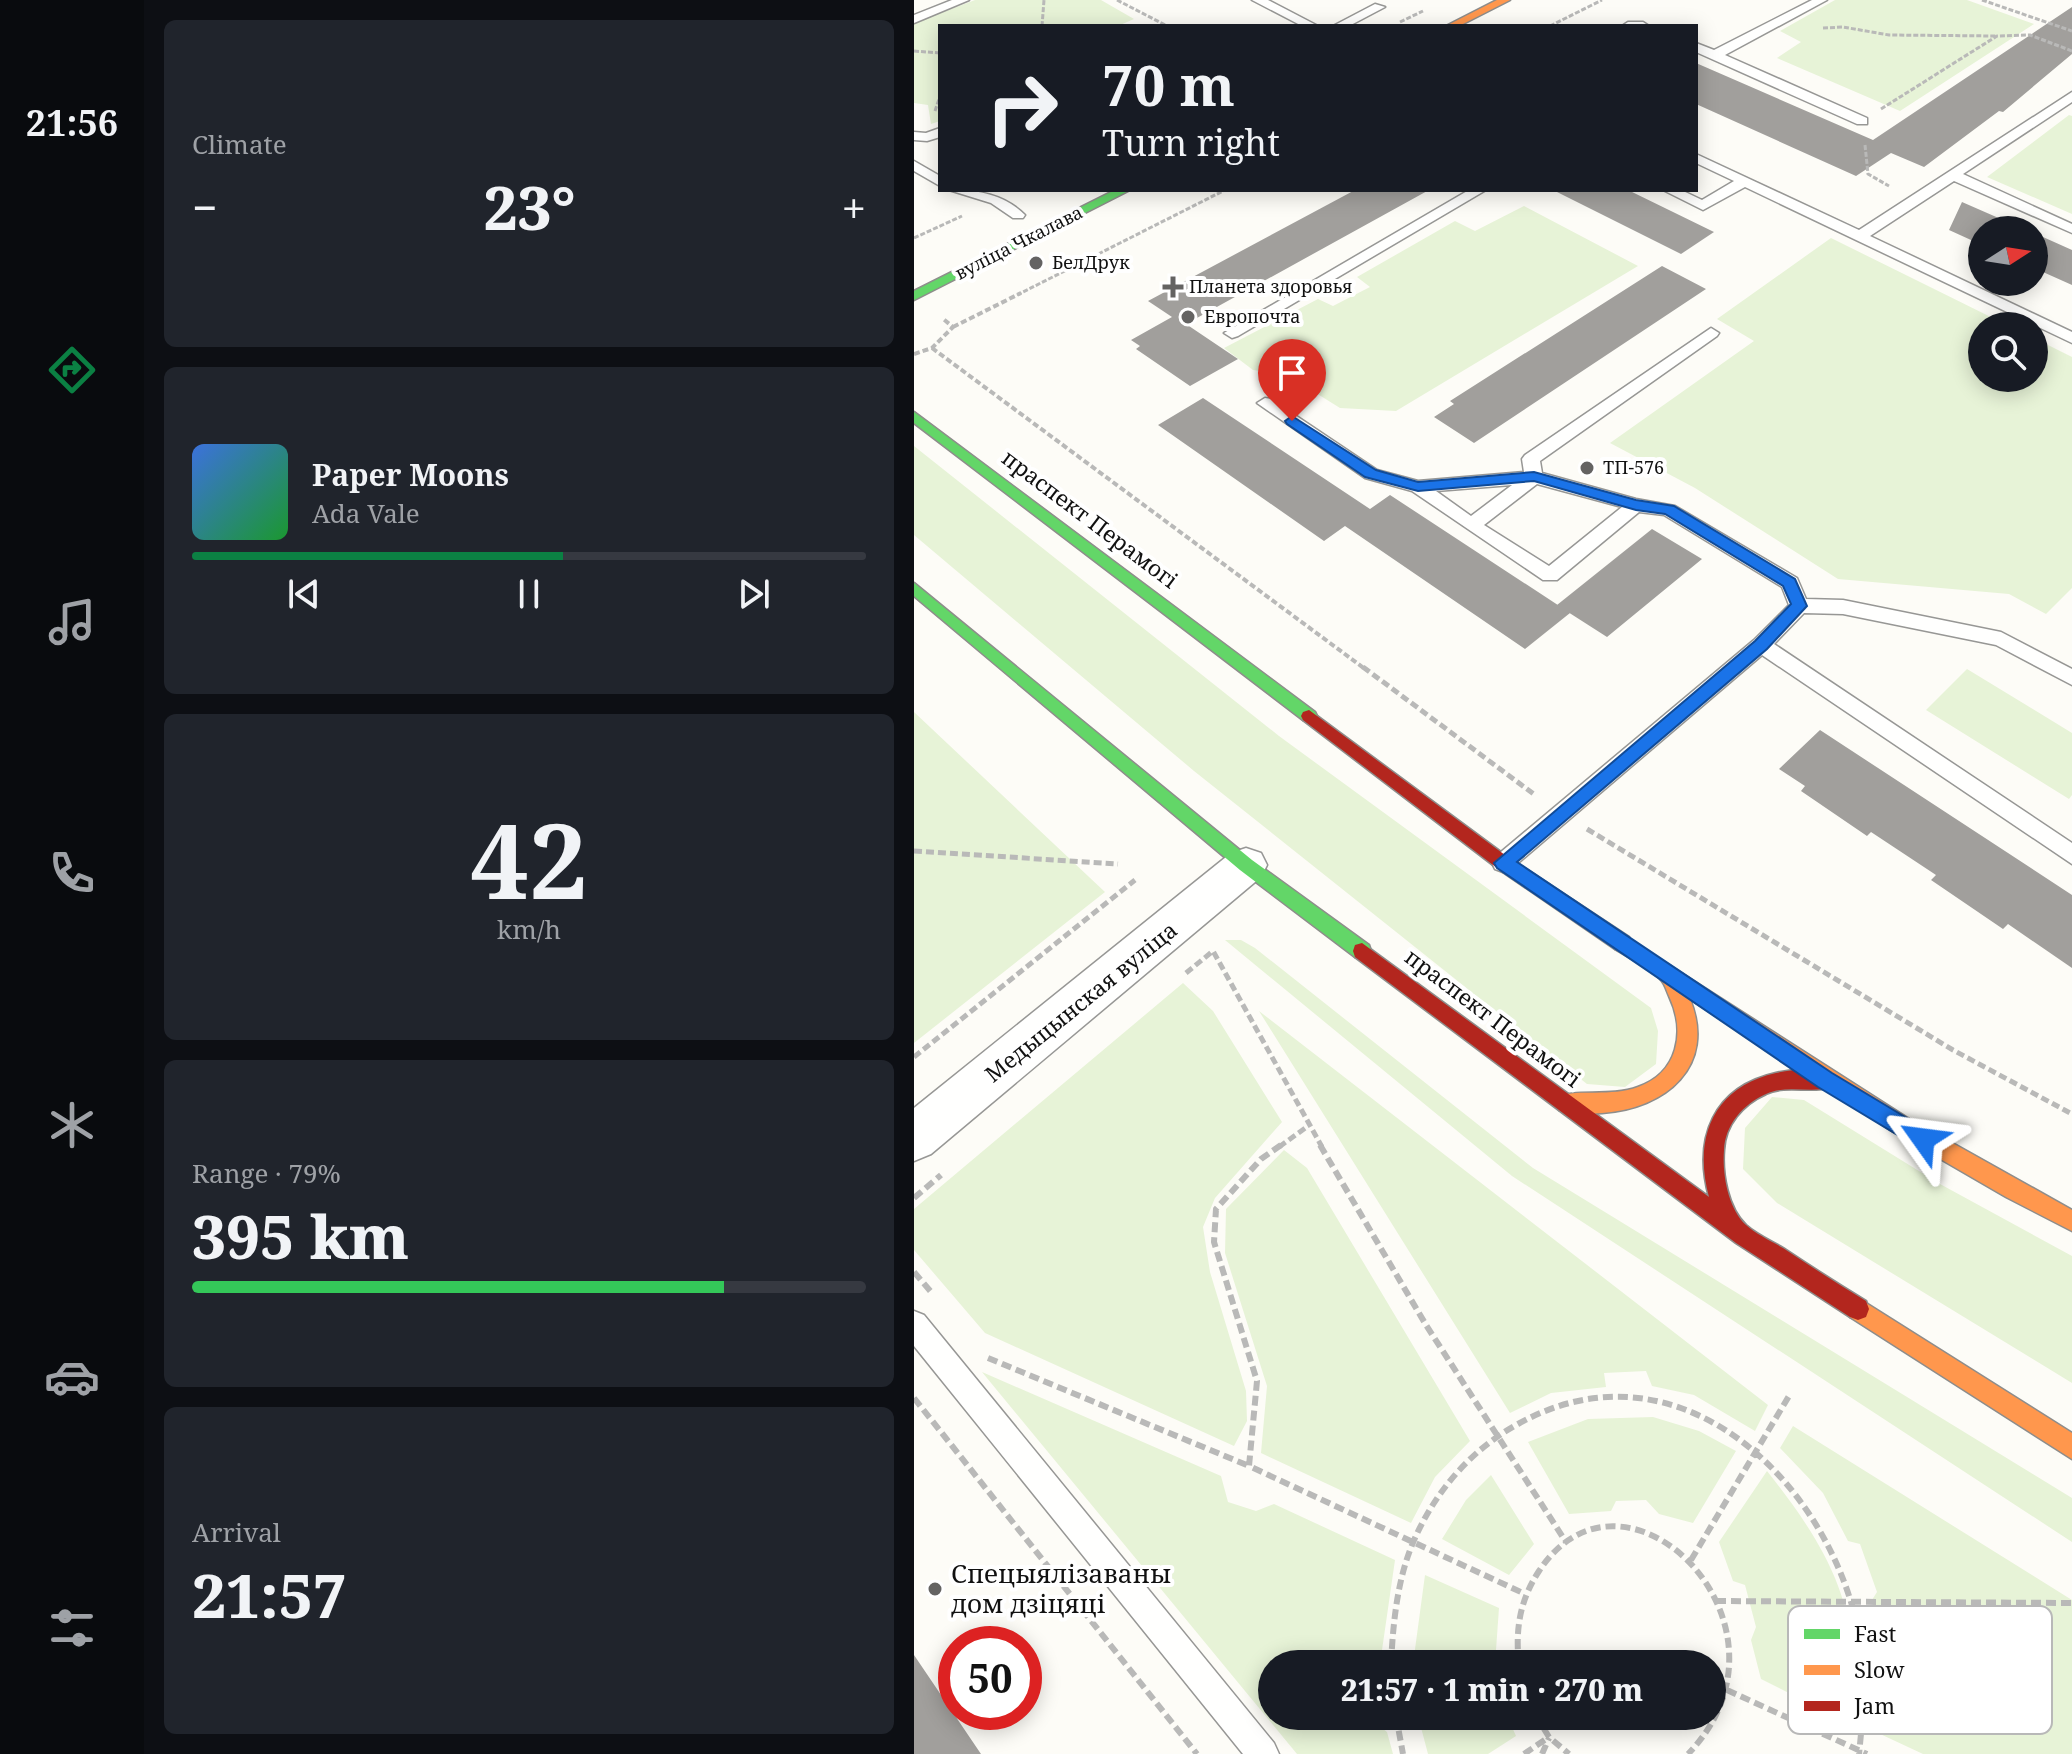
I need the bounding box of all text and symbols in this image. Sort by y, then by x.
text: 70 m [1102,46,1235,122]
icon: right [970,56,1074,160]
text: 21:56 [26,98,118,147]
text: Turn right [1102,118,1280,167]
text: Climate [192,126,287,162]
text: 23° [483,166,575,248]
text: − [192,177,217,237]
text: + [841,177,866,237]
street label: вуліца Чкалава [951,200,1087,285]
north arrow [1968,216,2048,296]
map controls [1968,216,2048,392]
place label: БелДрук [1052,250,1130,274]
marker: БелДрук [1027,254,1045,272]
place label: Планета здоровья [1189,274,1352,298]
marker: Планета здоровья [1164,278,1182,296]
place label: Европочта [1204,304,1301,328]
marker: Европочта [1179,308,1197,326]
button: search [1968,312,2048,392]
pin [1258,339,1326,421]
icon: directions [44,342,100,398]
icon: arrive [1270,351,1314,395]
street label: праспект Перамогі [996,442,1185,594]
text: Paper Moons [312,454,509,495]
place label: ТП-576 [1603,455,1664,479]
marker: ТП-576 [1578,459,1596,477]
text: Ada Vale [312,495,420,531]
icon: previous [282,572,326,616]
icon: pause [507,572,551,616]
icon: next [732,572,776,616]
icon: music [44,594,100,650]
text: 42 [470,788,588,929]
icon: phone [44,845,100,901]
text: km/h [497,911,561,947]
street label: Медыцынская вуліца [978,914,1183,1088]
street label: праспект Перамогі [1399,941,1588,1093]
icon: climate [44,1097,100,1153]
position arrow [1881,1097,1965,1181]
text: Range · 79% [192,1155,341,1191]
text: 395 km [192,1195,409,1277]
icon: car [44,1349,100,1405]
text: Arrival [192,1514,281,1550]
text: 21:57 [192,1554,347,1636]
place label: Спецыялізаваны дом дзіцяці [951,1555,1171,1621]
marker: Спецыялізаваны дом дзіцяці [926,1580,944,1598]
icon: filters [44,1600,100,1656]
legend [1788,1606,2052,1734]
text: Fast [1854,1618,1896,1648]
speed limit sign: 50 [938,1626,1042,1730]
text: Slow [1854,1654,1904,1684]
text: 21:57 · 1 min · 270 m [1341,1669,1643,1710]
text: Jam [1853,1690,1895,1720]

